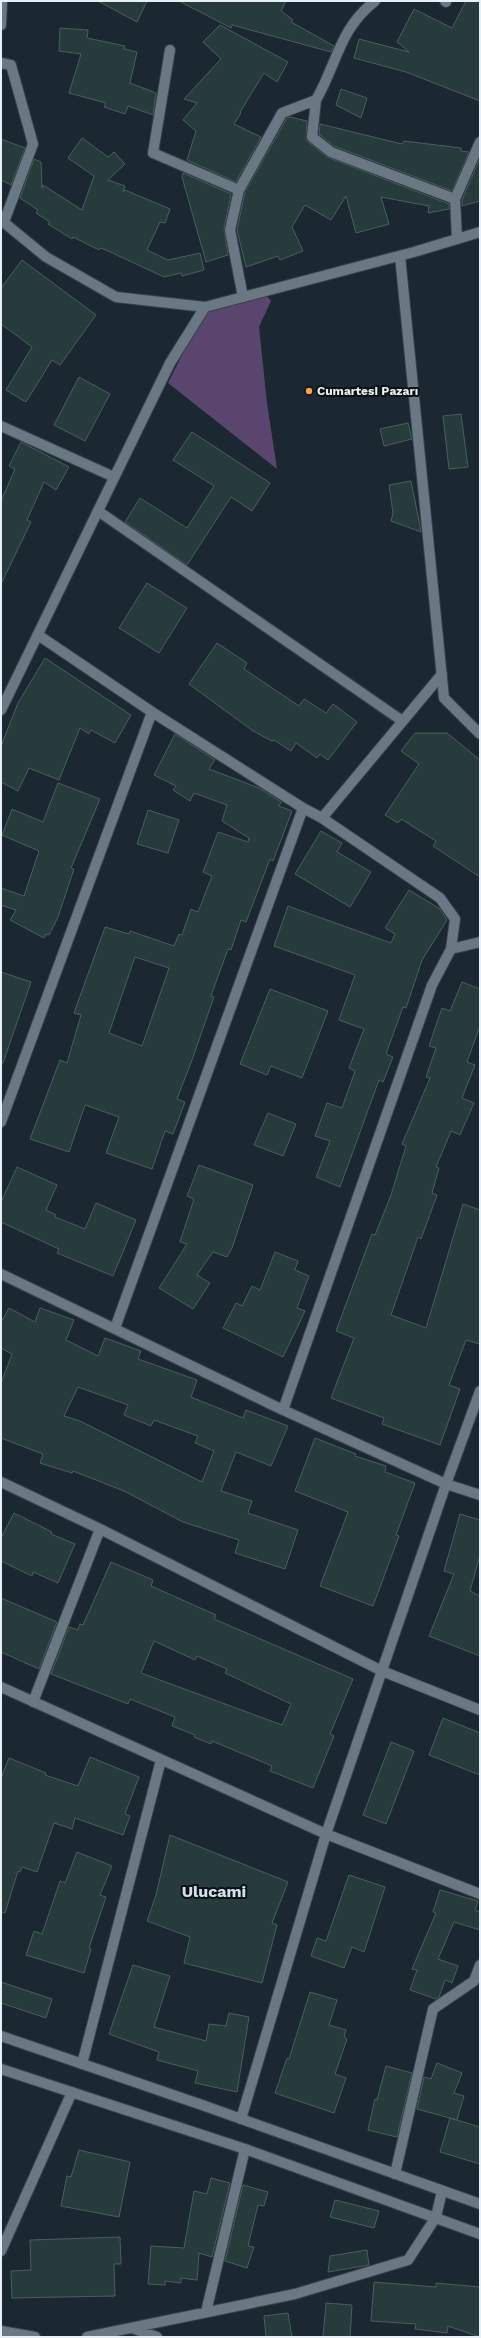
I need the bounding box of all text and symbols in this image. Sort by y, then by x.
place label: Cumartesi Pazarı [317,384,418,398]
marker: Cumartesi Pazarı [304,386,314,396]
district label: Ulucami [182,1882,246,1901]

